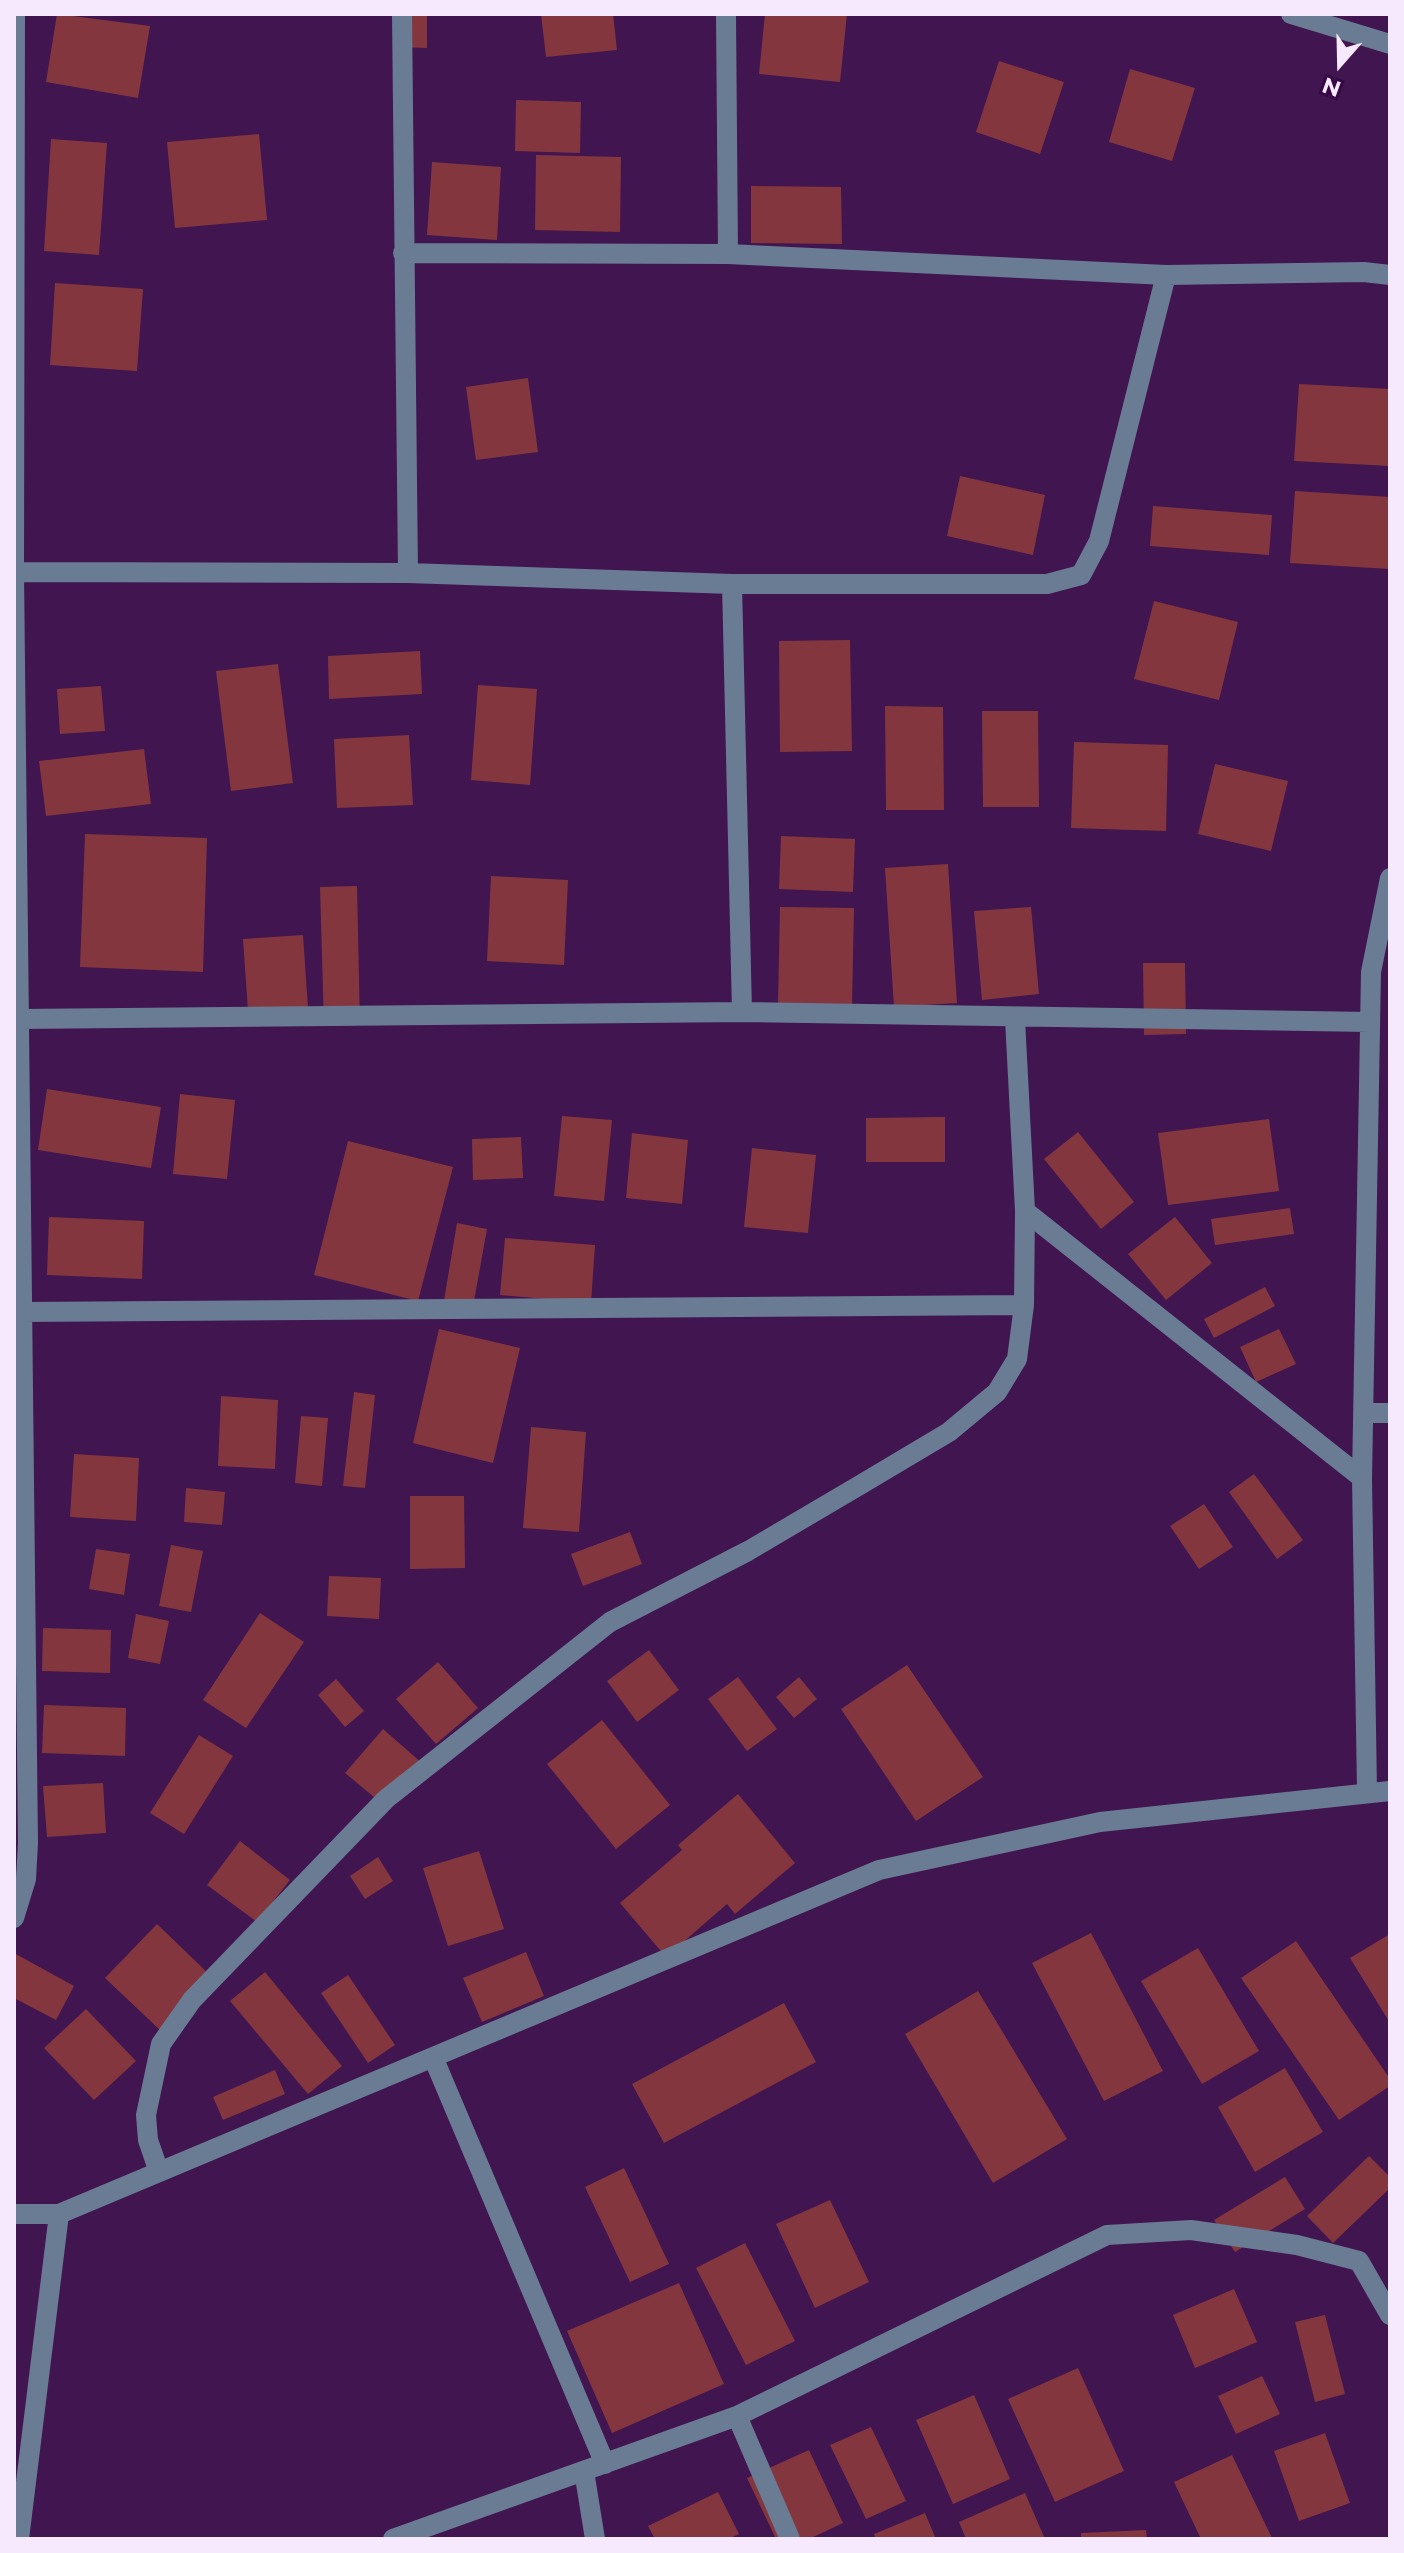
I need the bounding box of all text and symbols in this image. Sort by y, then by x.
north arrow [1300,24,1380,104]
text: N [1319,71,1345,103]

